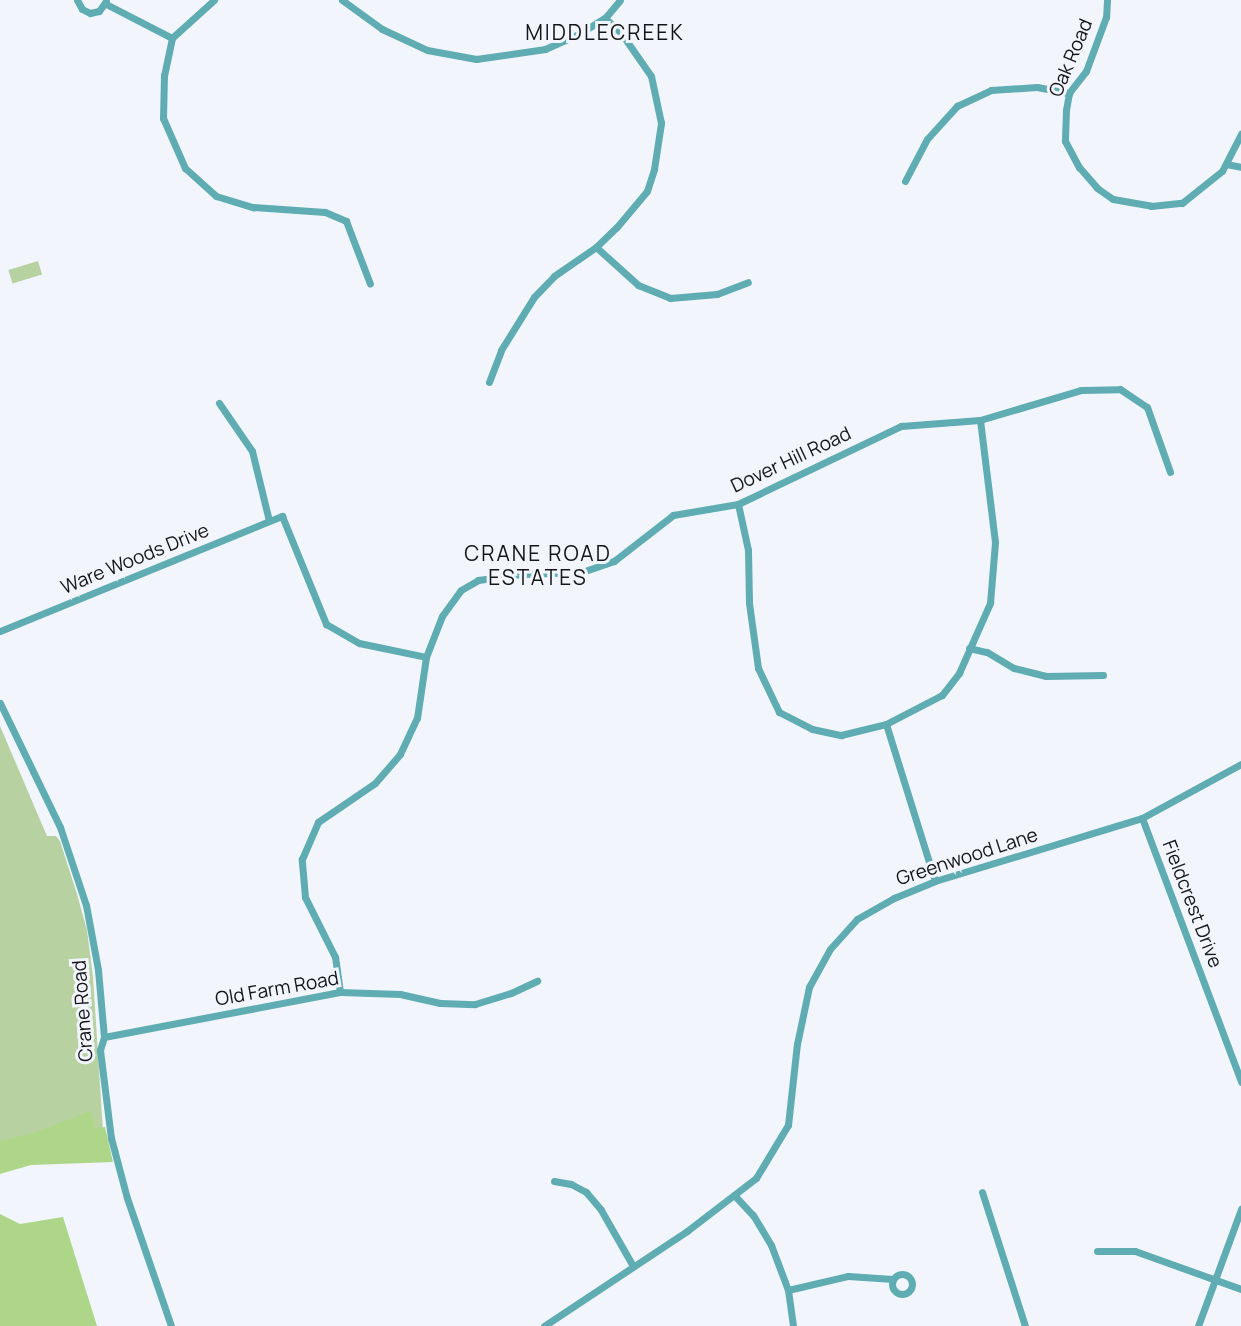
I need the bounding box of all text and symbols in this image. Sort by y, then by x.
street label: Oak Road [1044,16,1098,100]
district label: MIDDLECREEK [527,19,683,45]
street label: Dover Hill Road [727,422,855,498]
street label: Ware Woods Drive [58,519,212,599]
district label: CRANE ROAD ESTATES [465,540,611,590]
street label: Greenwood Lane [893,823,1041,891]
street label: Fieldcrest Drive [1157,837,1227,971]
street label: Crane Road [68,959,98,1063]
street label: Old Farm Road [214,967,340,1011]

